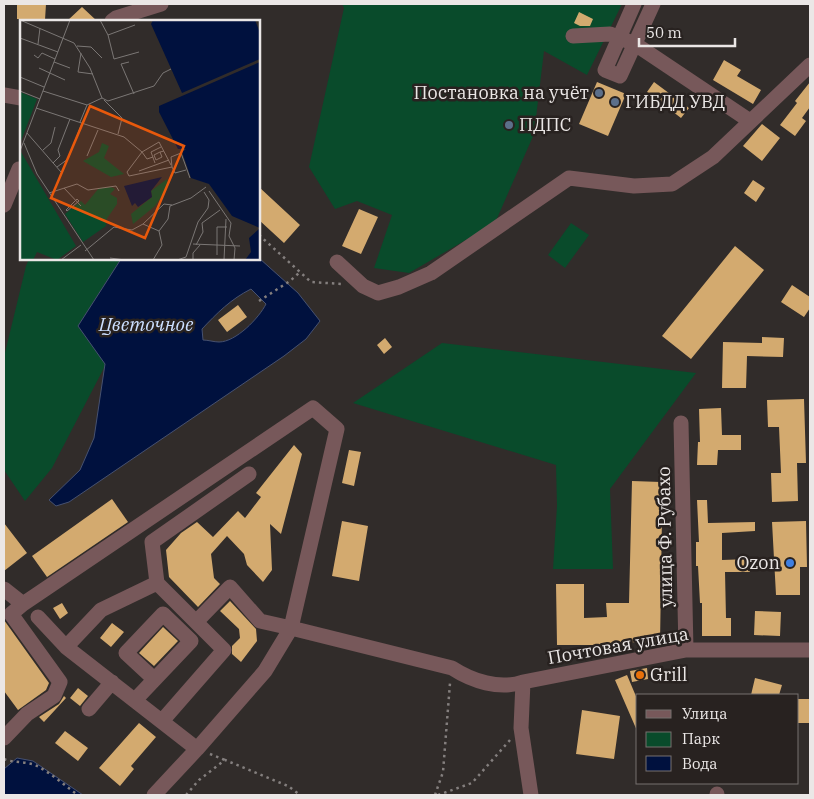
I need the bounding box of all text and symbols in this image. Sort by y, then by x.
scale bar [639,15,735,47]
inset map [20,20,260,260]
text: 50 m [646,23,682,42]
place label: Постановка на учёт [413,81,589,104]
marker: Постановка на учёт [593,87,605,99]
place label: ГИБДД УВД [625,90,725,113]
marker: ГИБДД УВД [609,96,621,108]
place label: ПДПС [519,113,571,136]
marker: ПДПС [503,119,515,131]
water label: Цветочное [98,312,194,336]
street label: улица Ф. Рубахо [652,466,677,608]
place label: Ozon [736,551,780,574]
marker: Ozon [784,557,796,569]
street label: Почтовая улица [546,622,690,669]
place label: Grill [650,663,687,686]
marker: Grill [634,669,646,681]
legend [636,694,799,784]
text: Улица [682,704,727,723]
text: Парк [682,729,720,748]
text: Вода [682,754,718,773]

